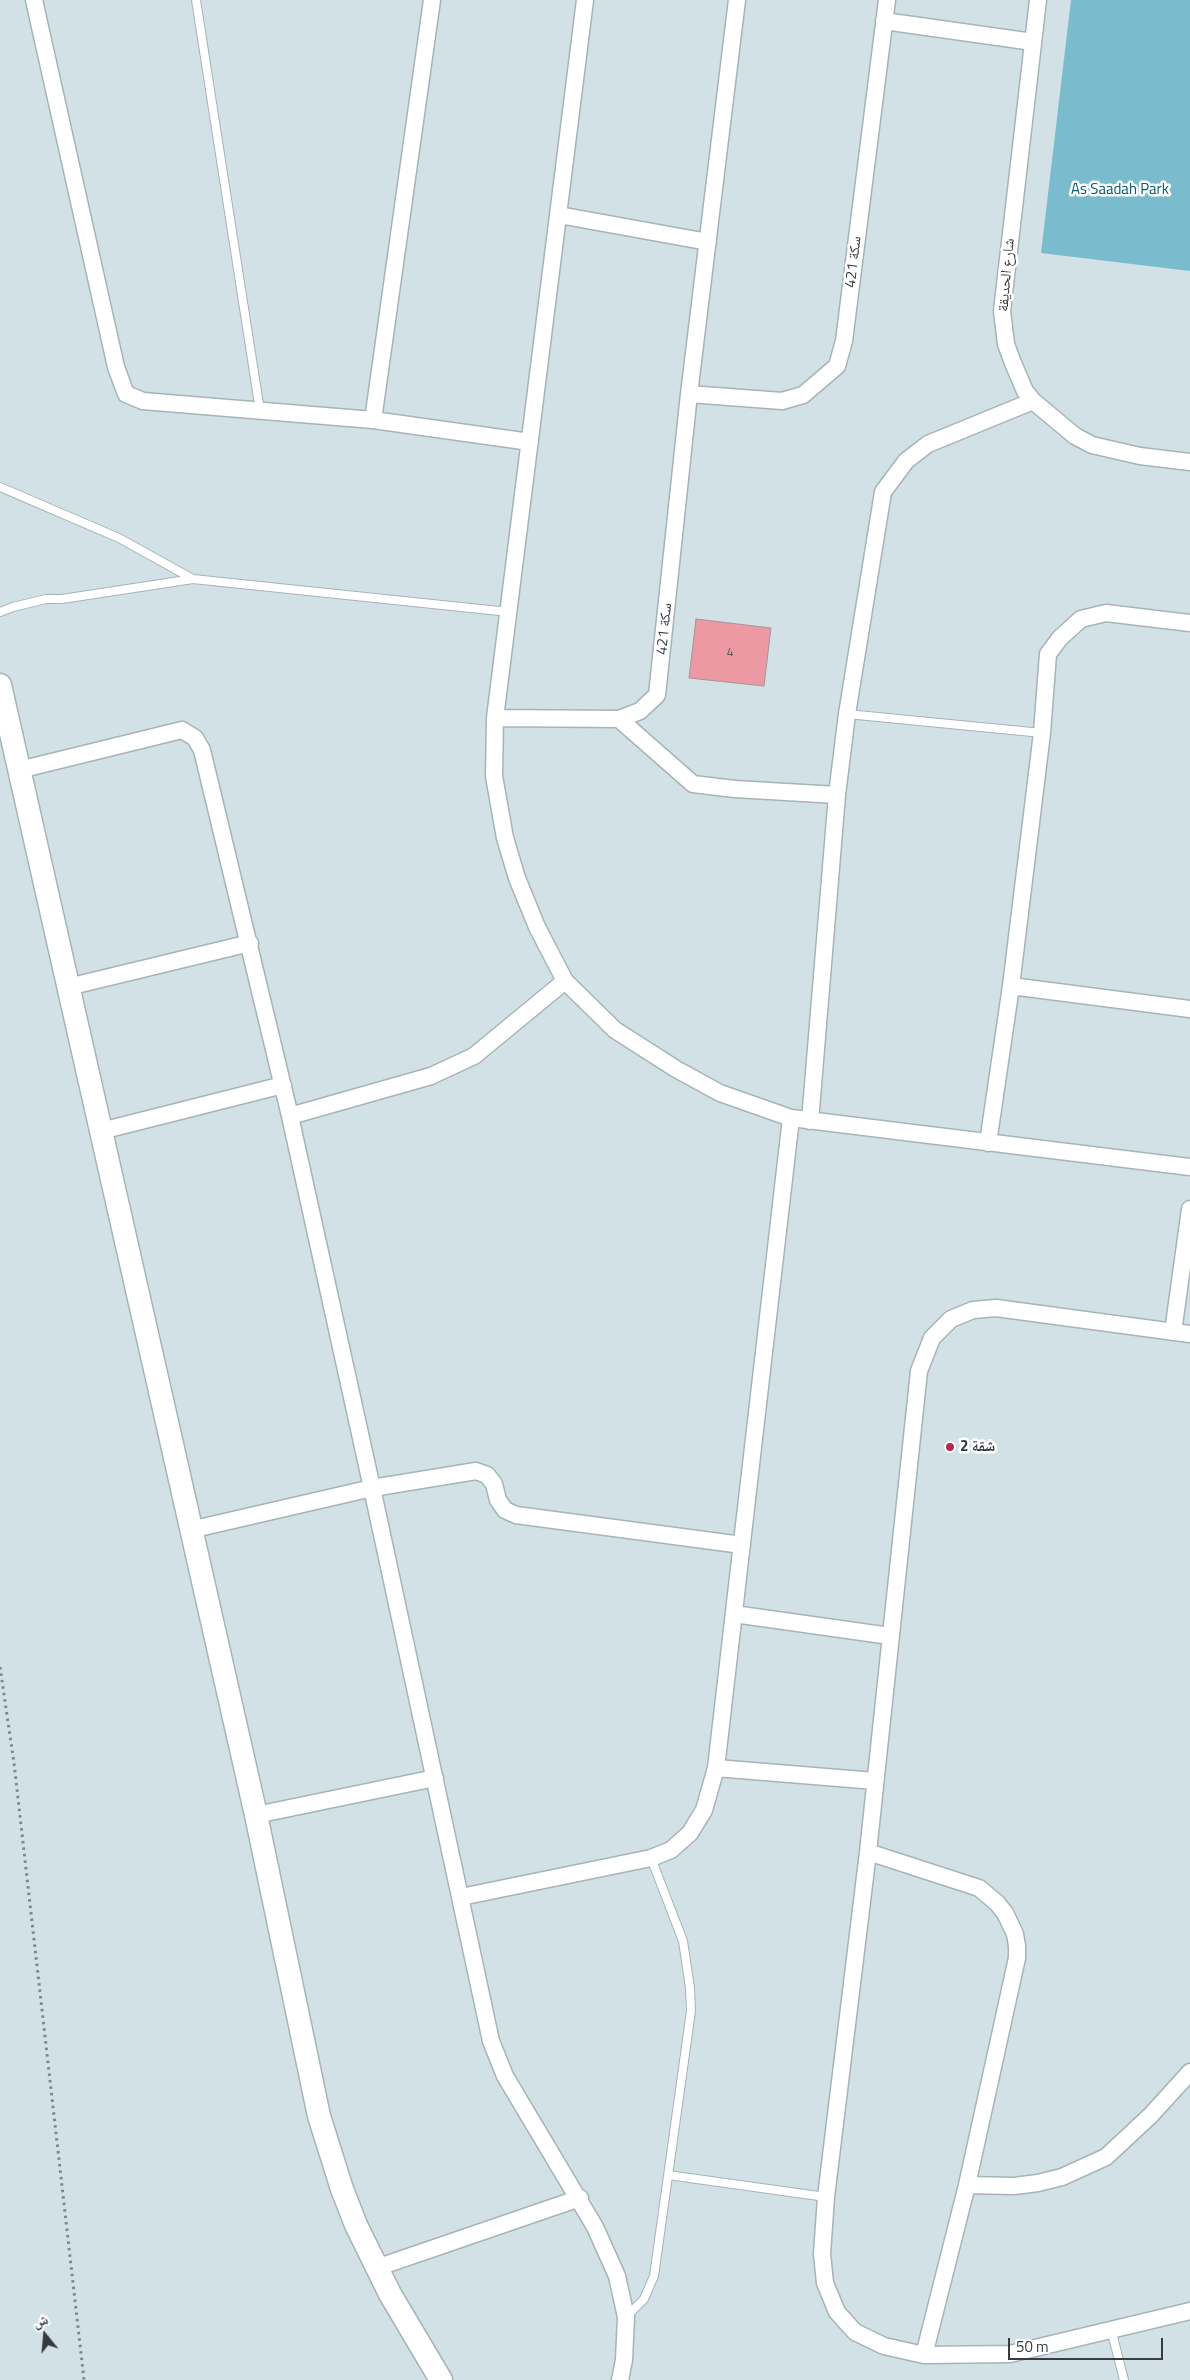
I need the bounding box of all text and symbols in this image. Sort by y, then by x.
park label: As Saadah Park [1071,181,1169,199]
street label: سكة 421 [842,235,866,289]
street label: شارع الحديقة [995,238,1019,312]
street label: سكة 421 [653,602,677,656]
house number: 4 [727,646,733,660]
place label: شقة 2 [960,1438,995,1456]
marker: شقة 2 [944,1441,956,1453]
text: ش [30,2308,51,2332]
north arrow [20,2310,70,2360]
scale bar [1010,2328,1165,2360]
text: 50 m [1016,2335,1049,2358]

